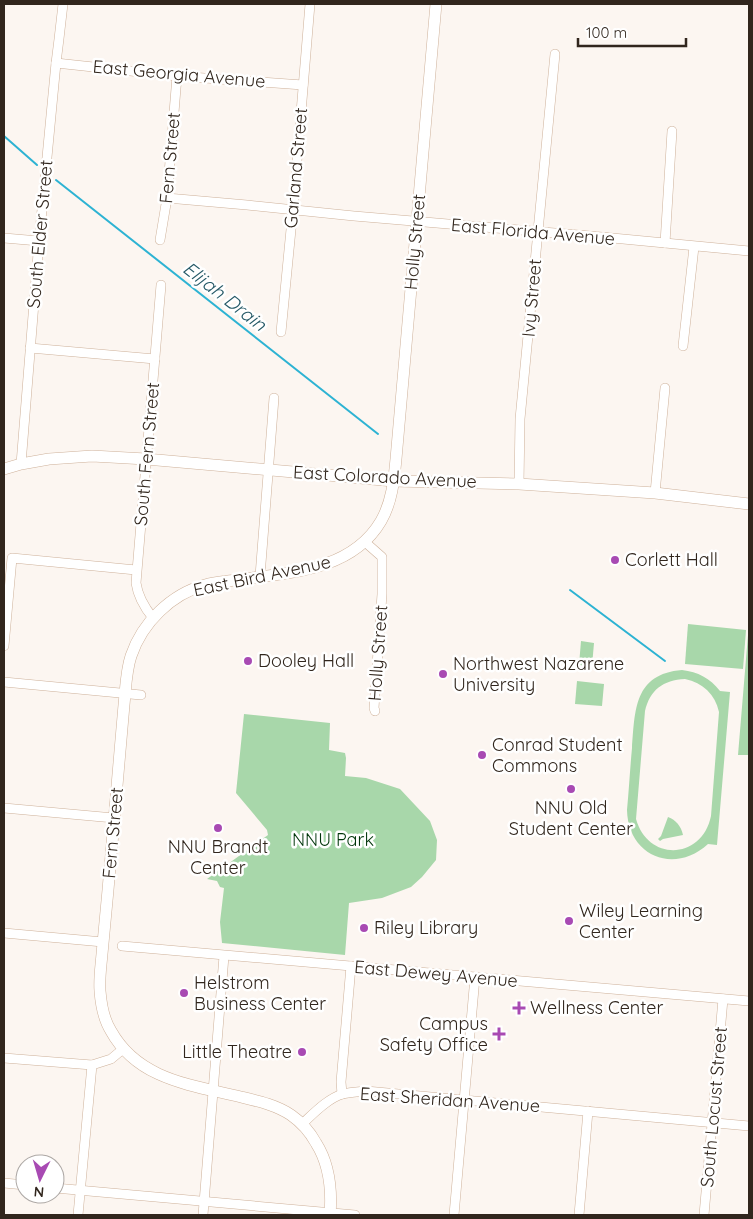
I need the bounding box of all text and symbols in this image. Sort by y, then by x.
scale bar [578,15,686,47]
text: 100 m [586,23,627,42]
street label: East Georgia Avenue [92,54,266,93]
street label: Garland Street [279,107,312,229]
street label: Fern Street [154,111,185,205]
street label: South Elder Street [22,159,57,309]
street label: Holly Street [399,193,430,291]
street label: East Florida Avenue [450,213,616,250]
water label: Elijah Drain [179,256,272,337]
street label: Ivy Street [517,258,546,338]
street label: South Fern Street [129,381,164,527]
street label: East Colorado Avenue [293,460,477,493]
place label: Corlett Hall [625,548,718,571]
street label: East Bird Avenue [191,550,333,601]
marker: Corlett Hall [609,554,621,566]
street label: Holly Street [363,604,392,702]
place label: Dooley Hall [258,649,354,672]
place label: Northwest Nazarene University [453,652,624,696]
marker: Dooley Hall [242,655,254,667]
marker: Northwest Nazarene University [437,668,449,680]
place label: Conrad Student Commons [492,733,623,777]
marker: Conrad Student Commons [476,749,488,761]
marker: NNU Old Student Center [565,783,577,795]
street label: Fern Street [97,786,128,880]
place label: NNU Old Student Center [509,796,633,840]
marker: NNU Brandt Center [212,822,224,834]
park label: NNU Park [292,828,374,851]
place label: NNU Brandt Center [168,835,268,879]
place label: Wiley Learning Center [579,899,703,943]
marker: Wiley Learning Center [563,915,575,927]
place label: Riley Library [374,916,478,939]
marker: Riley Library [358,922,370,934]
street label: East Dewey Avenue [353,955,519,992]
place label: Helstrom Business Center [194,971,326,1015]
marker: Helstrom Business Center [178,987,190,999]
place label: Wellness Center [530,996,663,1019]
marker: Wellness Center [512,1001,526,1015]
place label: Campus Safety Office [380,1012,488,1056]
street label: South Locust Street [695,1026,732,1188]
marker: Campus Safety Office [492,1027,506,1041]
place label: Little Theatre [182,1040,292,1063]
marker: Little Theatre [296,1046,308,1058]
street label: East Sheridan Avenue [359,1082,541,1117]
north arrow [15,1154,65,1204]
text: N [33,1183,45,1201]

